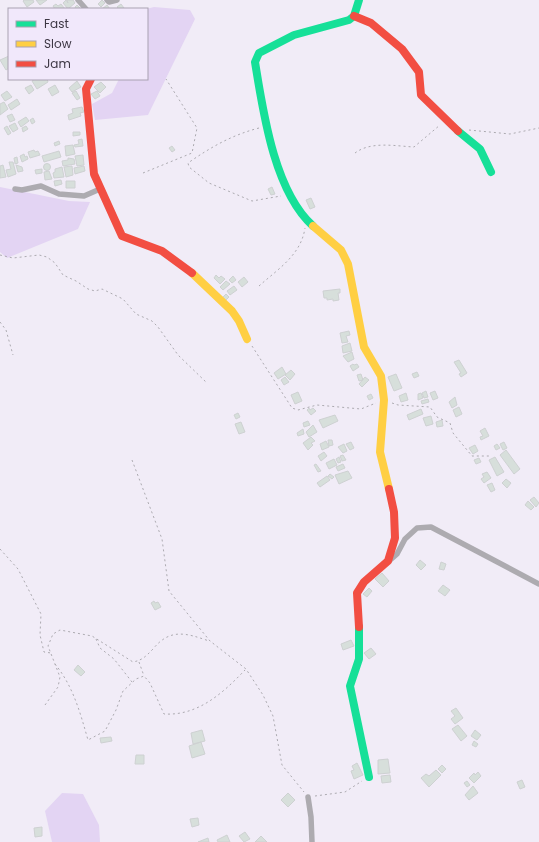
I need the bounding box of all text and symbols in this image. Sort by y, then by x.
legend [8,8,148,80]
text: Fast [44,15,69,32]
text: Slow [44,35,72,52]
text: Jam [44,55,71,72]

